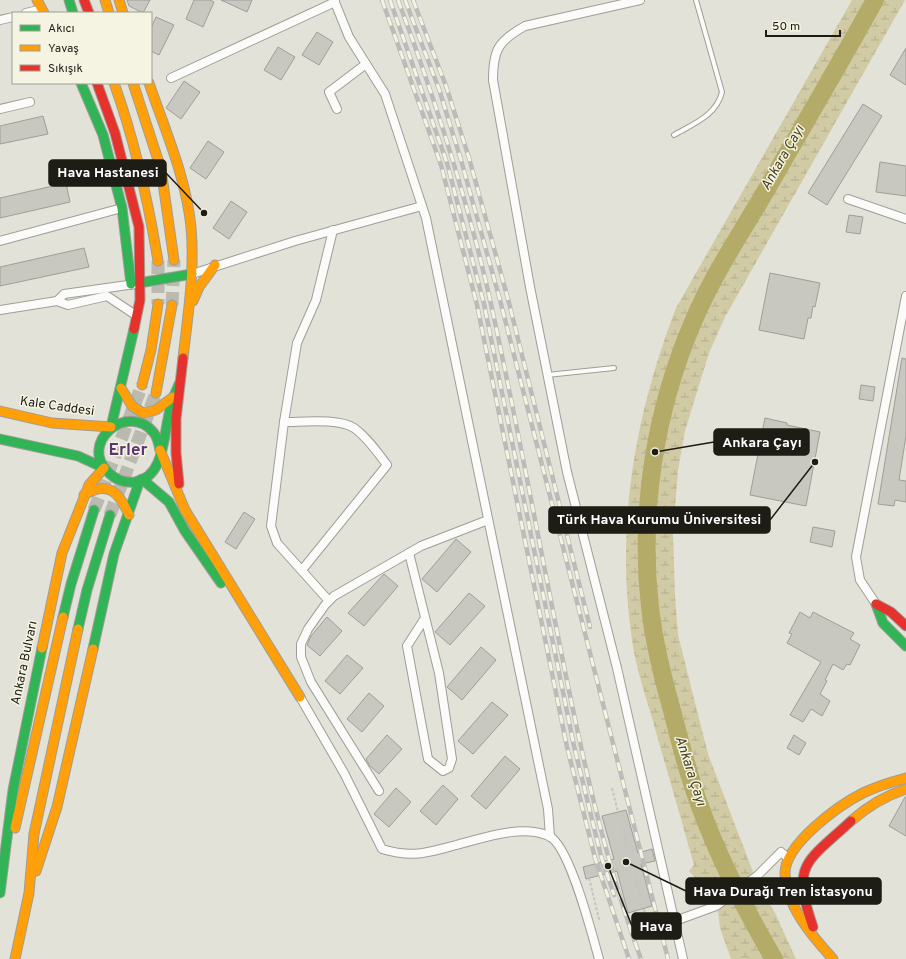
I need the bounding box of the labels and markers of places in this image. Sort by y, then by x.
callout: Hava Hastanesi [49,160,166,186]
callout: Ankara Çayı [714,429,809,455]
callout: Türk Hava Kurumu Üniversitesi [549,507,770,533]
callout: Hava Durağı Tren İstasyonu [686,878,881,904]
callout: Hava [632,913,681,939]

